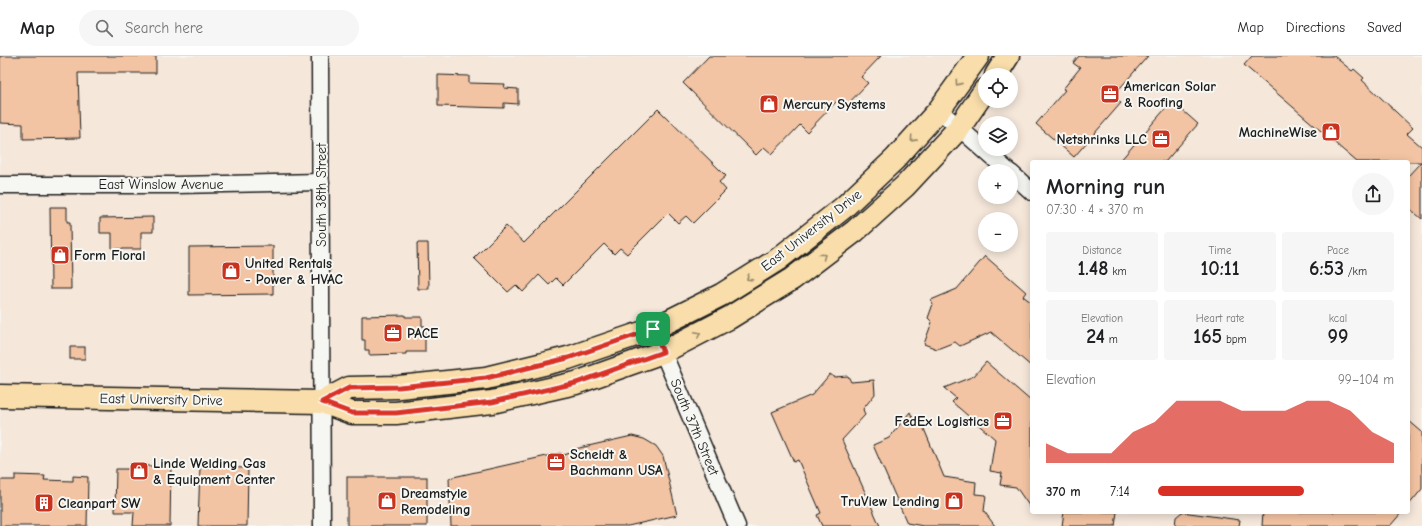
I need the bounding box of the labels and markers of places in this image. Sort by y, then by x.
place label: American Solar & Roofing [1124,78,1216,111]
office icon: American Solar & Roofing [1099,83,1121,105]
shop icon: Mercury Systems [758,93,780,115]
place label: Mercury Systems [783,96,886,113]
shop icon: MachineWise [1320,121,1342,143]
place label: MachineWise [1239,124,1317,141]
office icon: Netshrinks LLC [1150,128,1172,150]
place label: Netshrinks LLC [1056,131,1148,148]
shop icon: Form Floral [49,244,71,266]
place label: Form Floral [74,247,145,264]
place label: United Rentals - Power & HVAC [245,255,344,288]
shop icon: United Rentals - Power & HVAC [220,260,242,282]
pin [636,312,670,346]
office icon: PACE [382,322,404,344]
place label: PACE [407,325,439,342]
office icon: FedEx Logistics [992,410,1014,432]
place label: FedEx Logistics [895,413,989,430]
place label: Scheidt & Bachmann USA [570,446,663,479]
office icon: Scheidt & Bachmann USA [545,451,567,473]
place label: Linde Welding Gas & Equipment Center [153,455,275,488]
shop icon: Linde Welding Gas & Equipment Center [128,460,150,482]
place label: Dreamstyle Remodeling [401,485,471,518]
shop icon: Dreamstyle Remodeling [376,490,398,512]
shop icon: TruView Lending [943,490,965,512]
building icon: Cleanpart SW [33,492,55,514]
place label: TruView Lending [841,493,940,510]
place label: Cleanpart SW [58,495,141,512]

